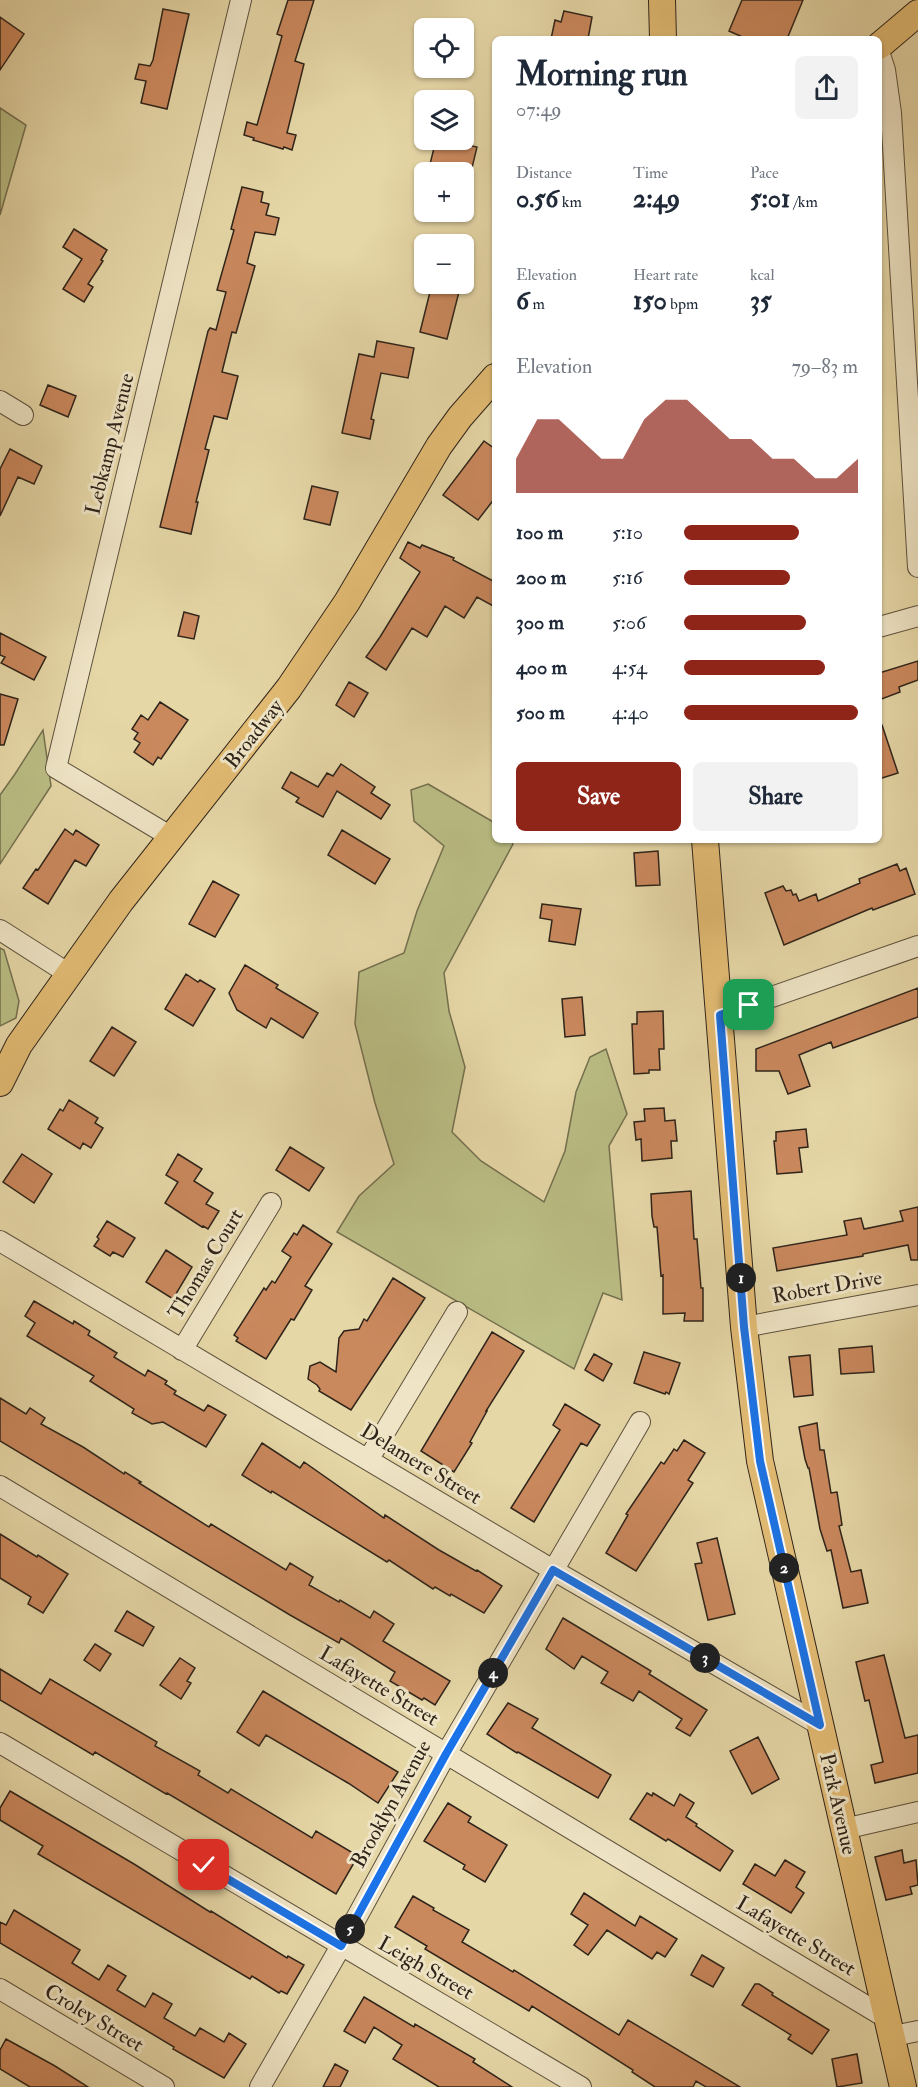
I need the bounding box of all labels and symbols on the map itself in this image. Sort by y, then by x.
street label: Lebkamp Avenue [79,370,141,517]
street label: Broadway [218,693,290,774]
pin [723,979,774,1030]
street label: Thomas Court [162,1204,250,1324]
pin: 1 [726,1263,756,1293]
street label: Robert Drive [770,1264,884,1310]
street label: Delamere Street [356,1417,487,1511]
pin: 2 [769,1553,799,1583]
street label: Lafayette Street [314,1640,444,1732]
pin: 3 [690,1643,720,1673]
pin: 4 [478,1658,508,1688]
street label: Brooklyn Avenue [345,1735,437,1873]
street label: Park Avenue [813,1751,863,1858]
pin [178,1839,229,1890]
street label: Lafayette Street [731,1890,861,1982]
pin: 5 [335,1914,365,1944]
street label: Leigh Street [373,1930,479,2006]
street label: Croley Street [39,1978,149,2058]

